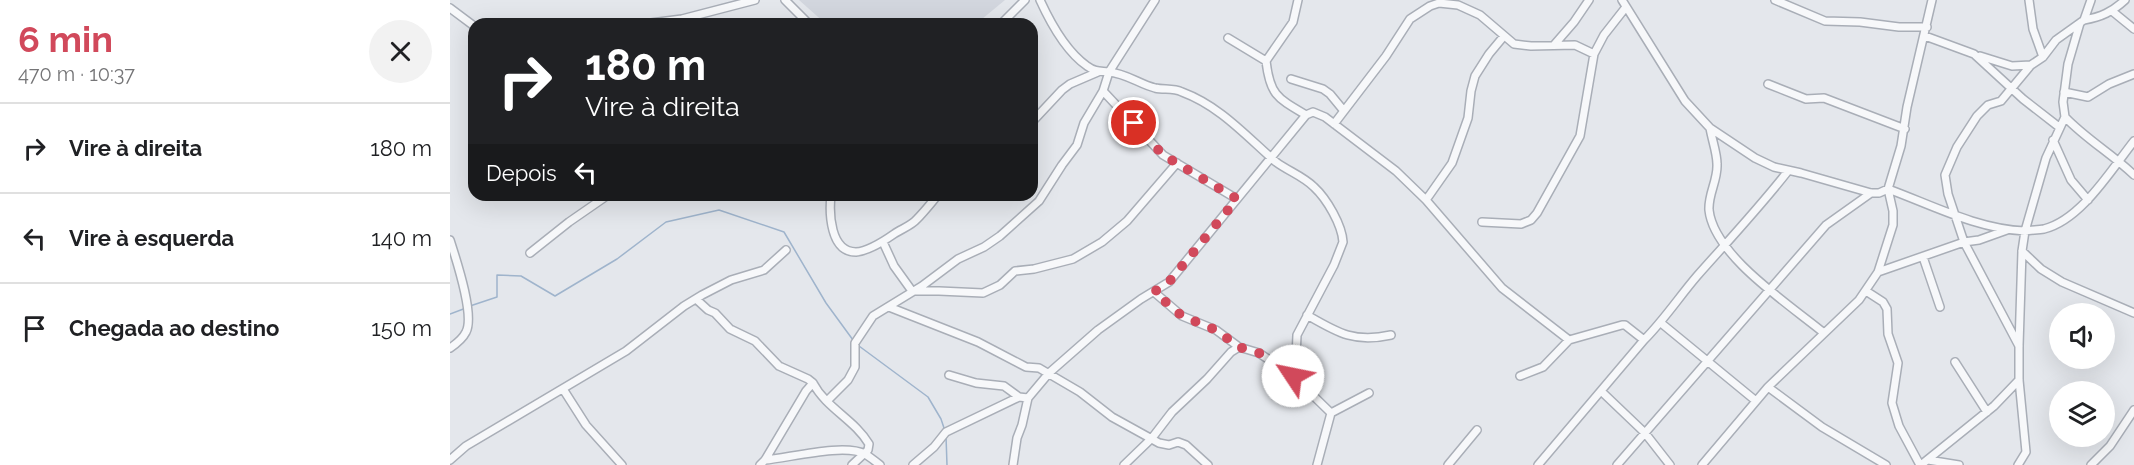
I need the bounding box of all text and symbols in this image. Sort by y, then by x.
text: 6 min [18,18,113,60]
button: close [369,20,432,83]
text: 180 m [585,41,706,90]
icon: right [486,42,564,120]
text: 470 m · 10:37 [18,62,135,86]
text: Vire à direita [585,91,740,122]
pin [1108,97,1159,148]
icon: arrive [1117,106,1150,139]
icon: right [18,132,51,165]
text: Vire à direita [69,135,202,161]
text: 180 m [370,135,432,161]
icon: left [569,156,602,189]
text: Depois [486,160,557,186]
icon: left [18,222,51,255]
text: Vire à esquerda [69,225,234,251]
text: 140 m [371,225,432,251]
map controls [2049,303,2115,447]
button: sound [2049,303,2115,369]
icon: arrive [18,312,51,345]
text: Chegada ao destino [69,315,279,341]
text: 150 m [371,315,432,341]
position arrow [1261,344,1325,408]
button: layers [2049,381,2115,447]

